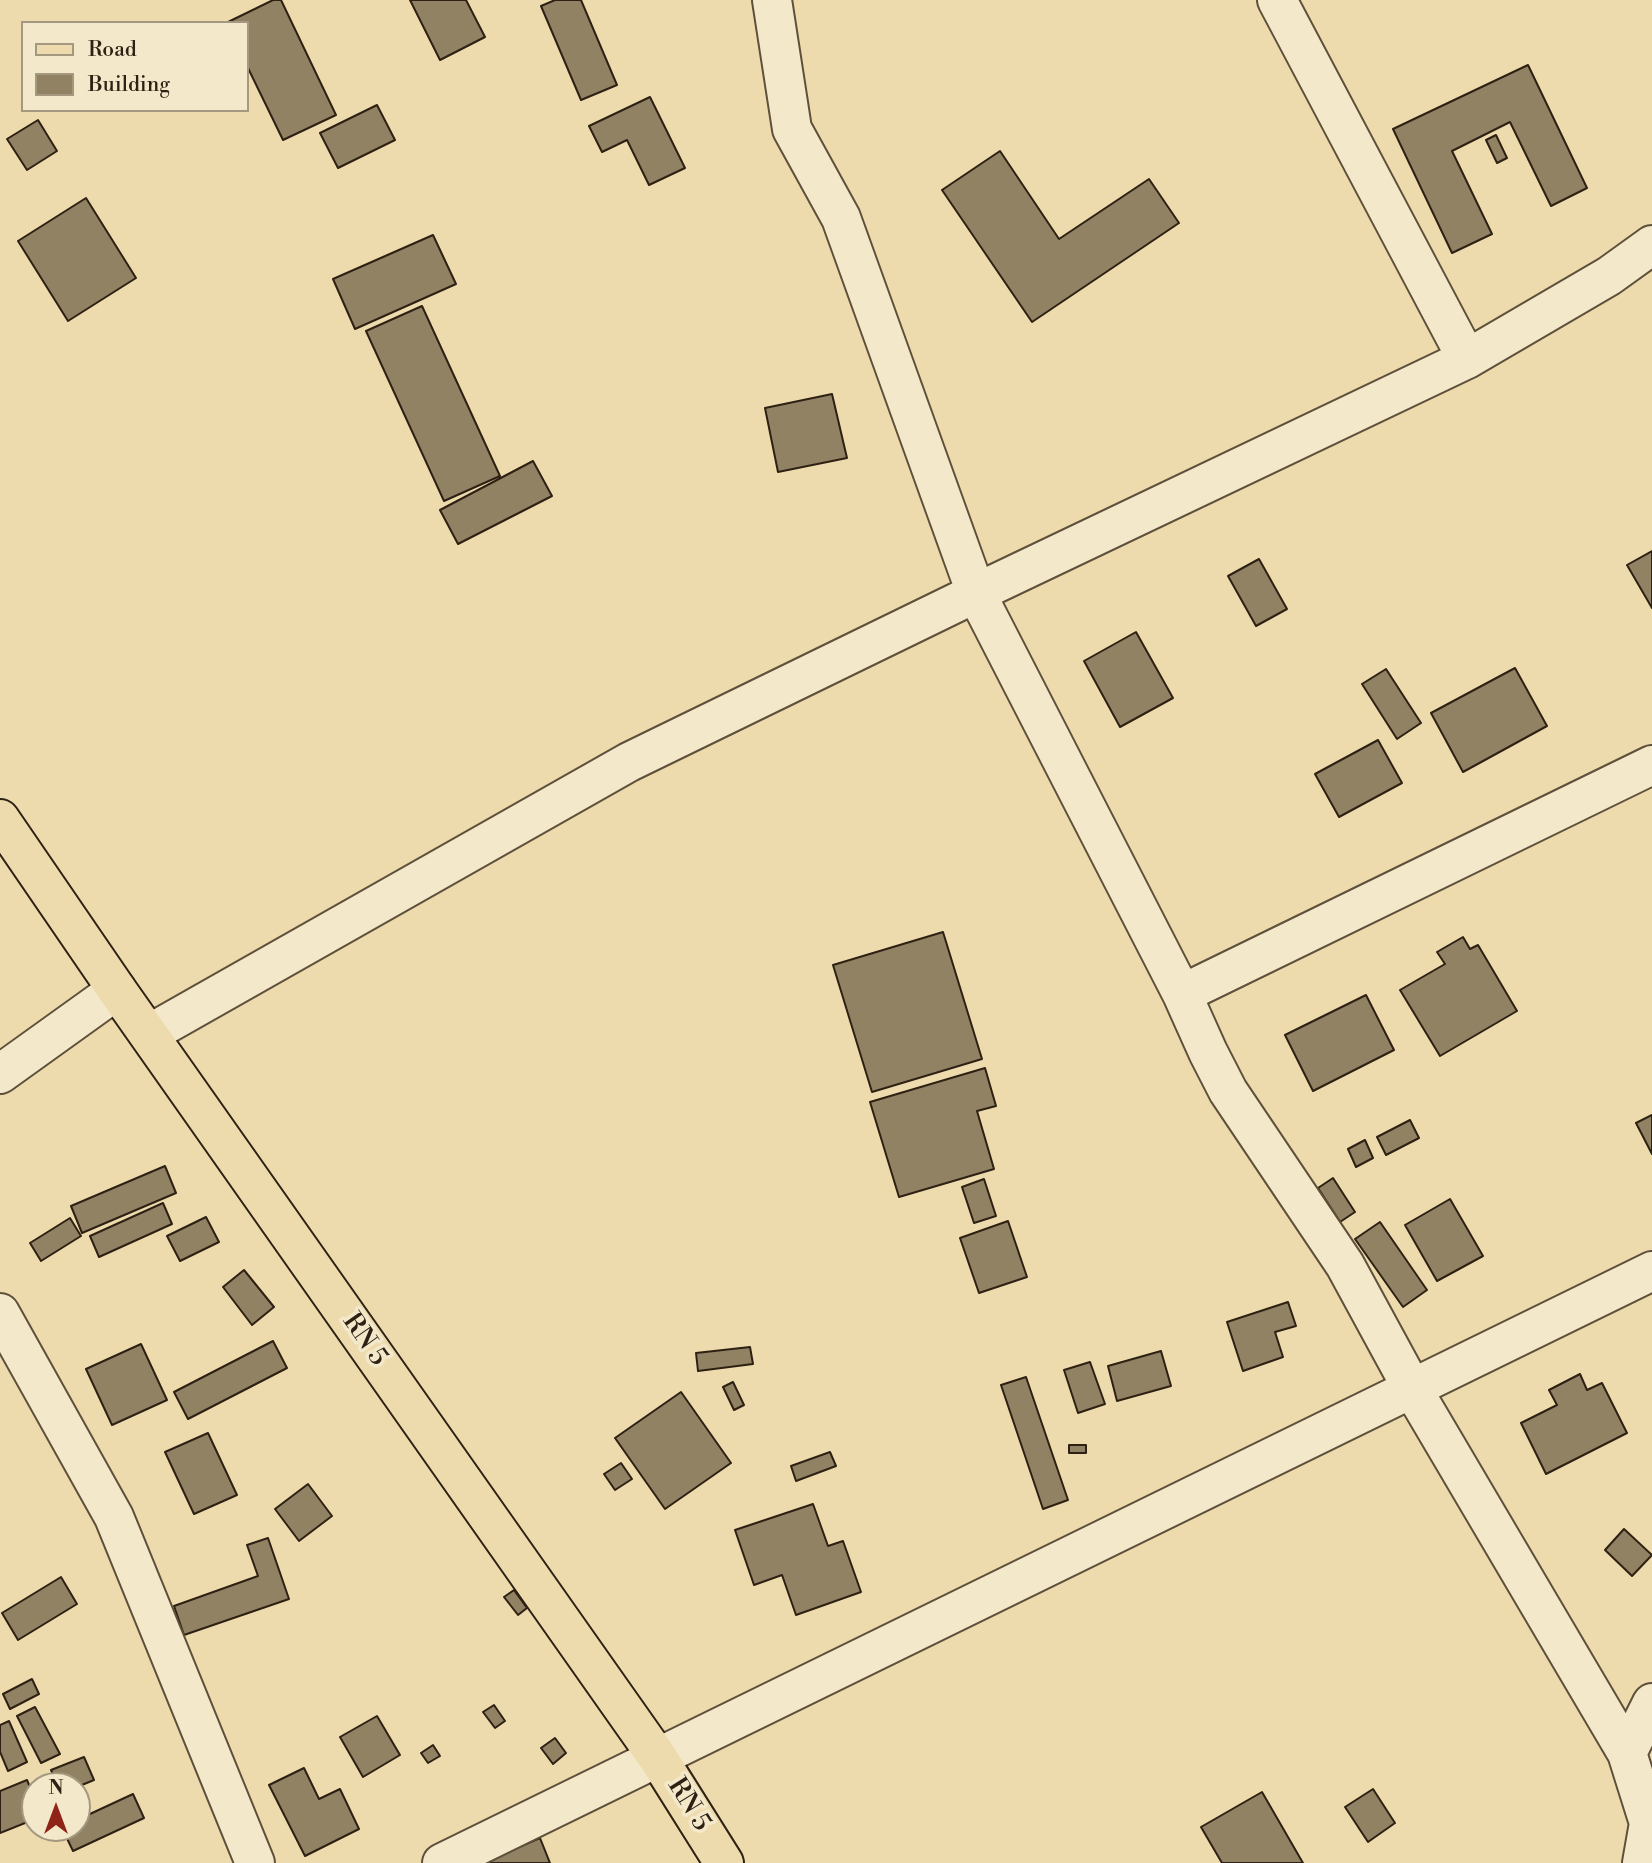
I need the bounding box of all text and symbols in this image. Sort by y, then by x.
legend [21,21,248,112]
text: Road [88,37,137,63]
text: Building [88,72,170,98]
street label: RN 5 [335,1308,393,1372]
north arrow [21,1772,91,1842]
street label: RN 5 [660,1773,716,1837]
text: N [48,1776,64,1800]

